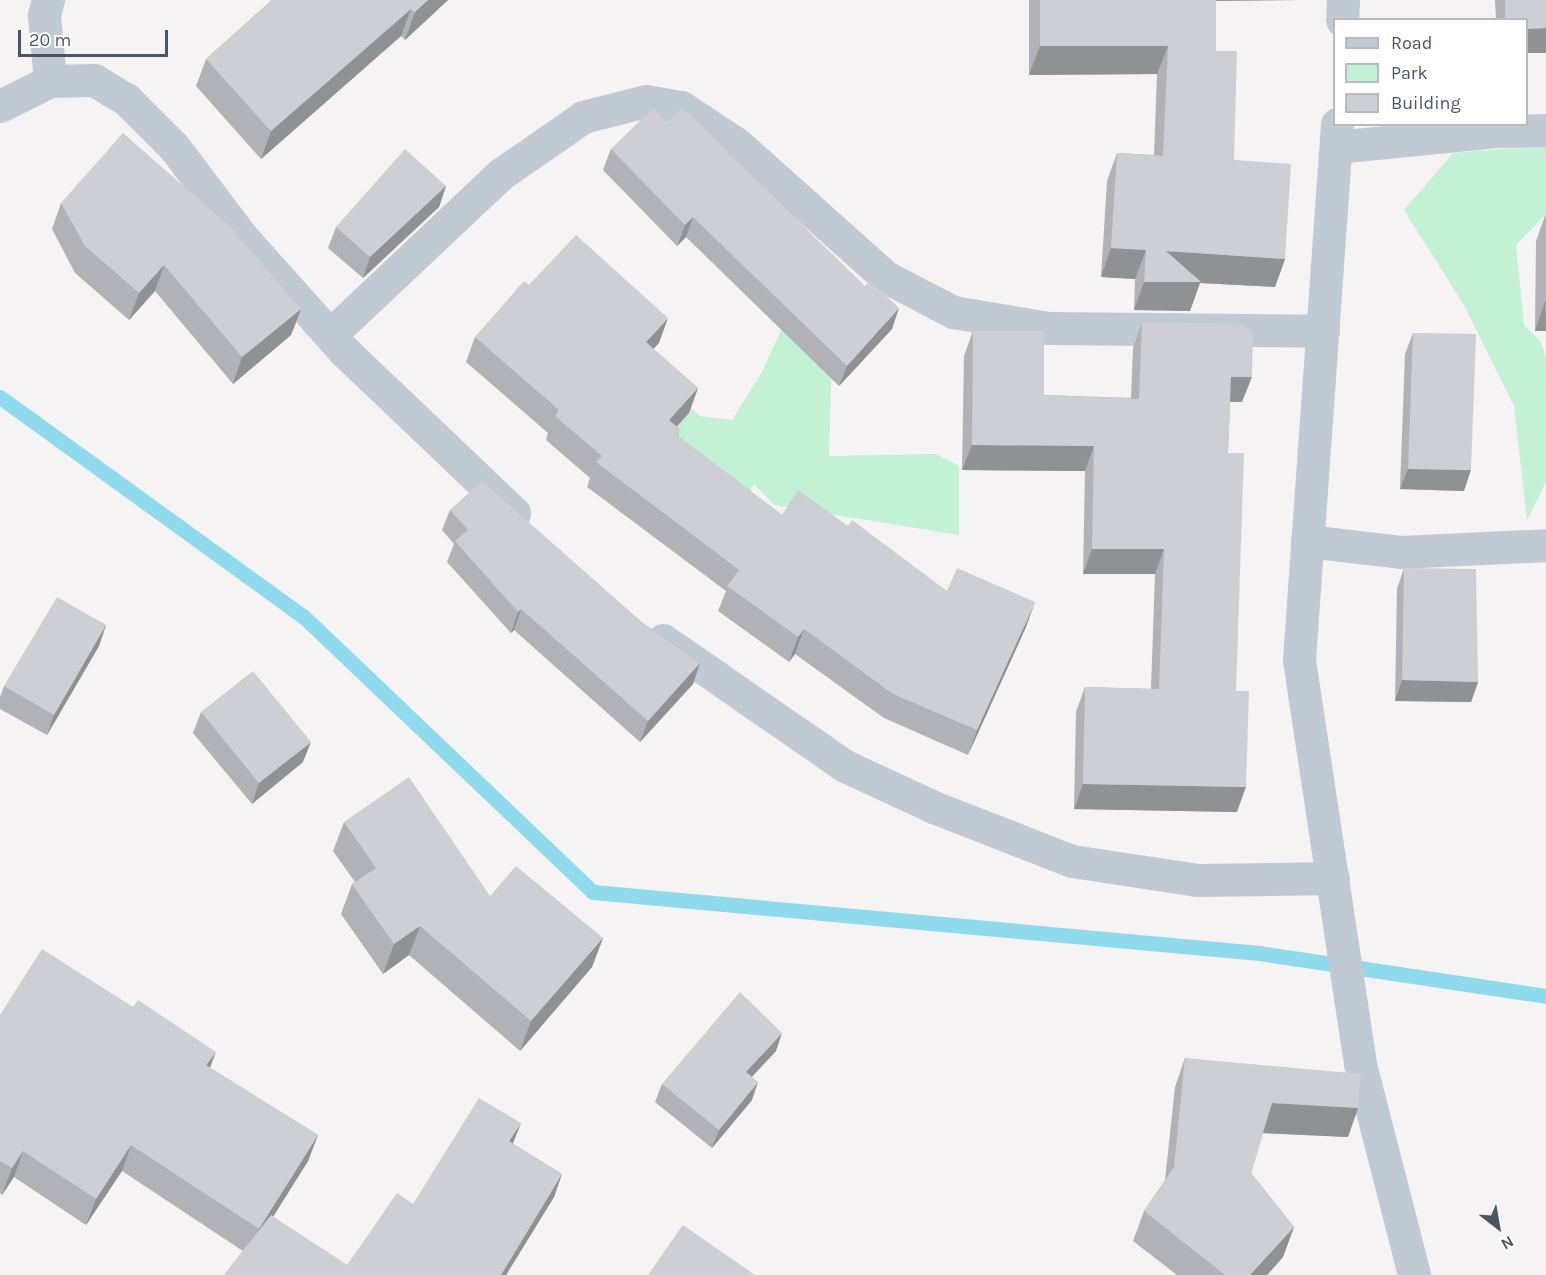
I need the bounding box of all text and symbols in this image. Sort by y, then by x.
scale bar [21,18,171,56]
legend [1333,18,1528,126]
text: 20 m [29,29,71,51]
text: Road [1391,32,1432,54]
text: Park [1391,62,1428,84]
text: Building [1391,92,1461,114]
north arrow [1468,1197,1528,1257]
text: N [1498,1232,1517,1254]

